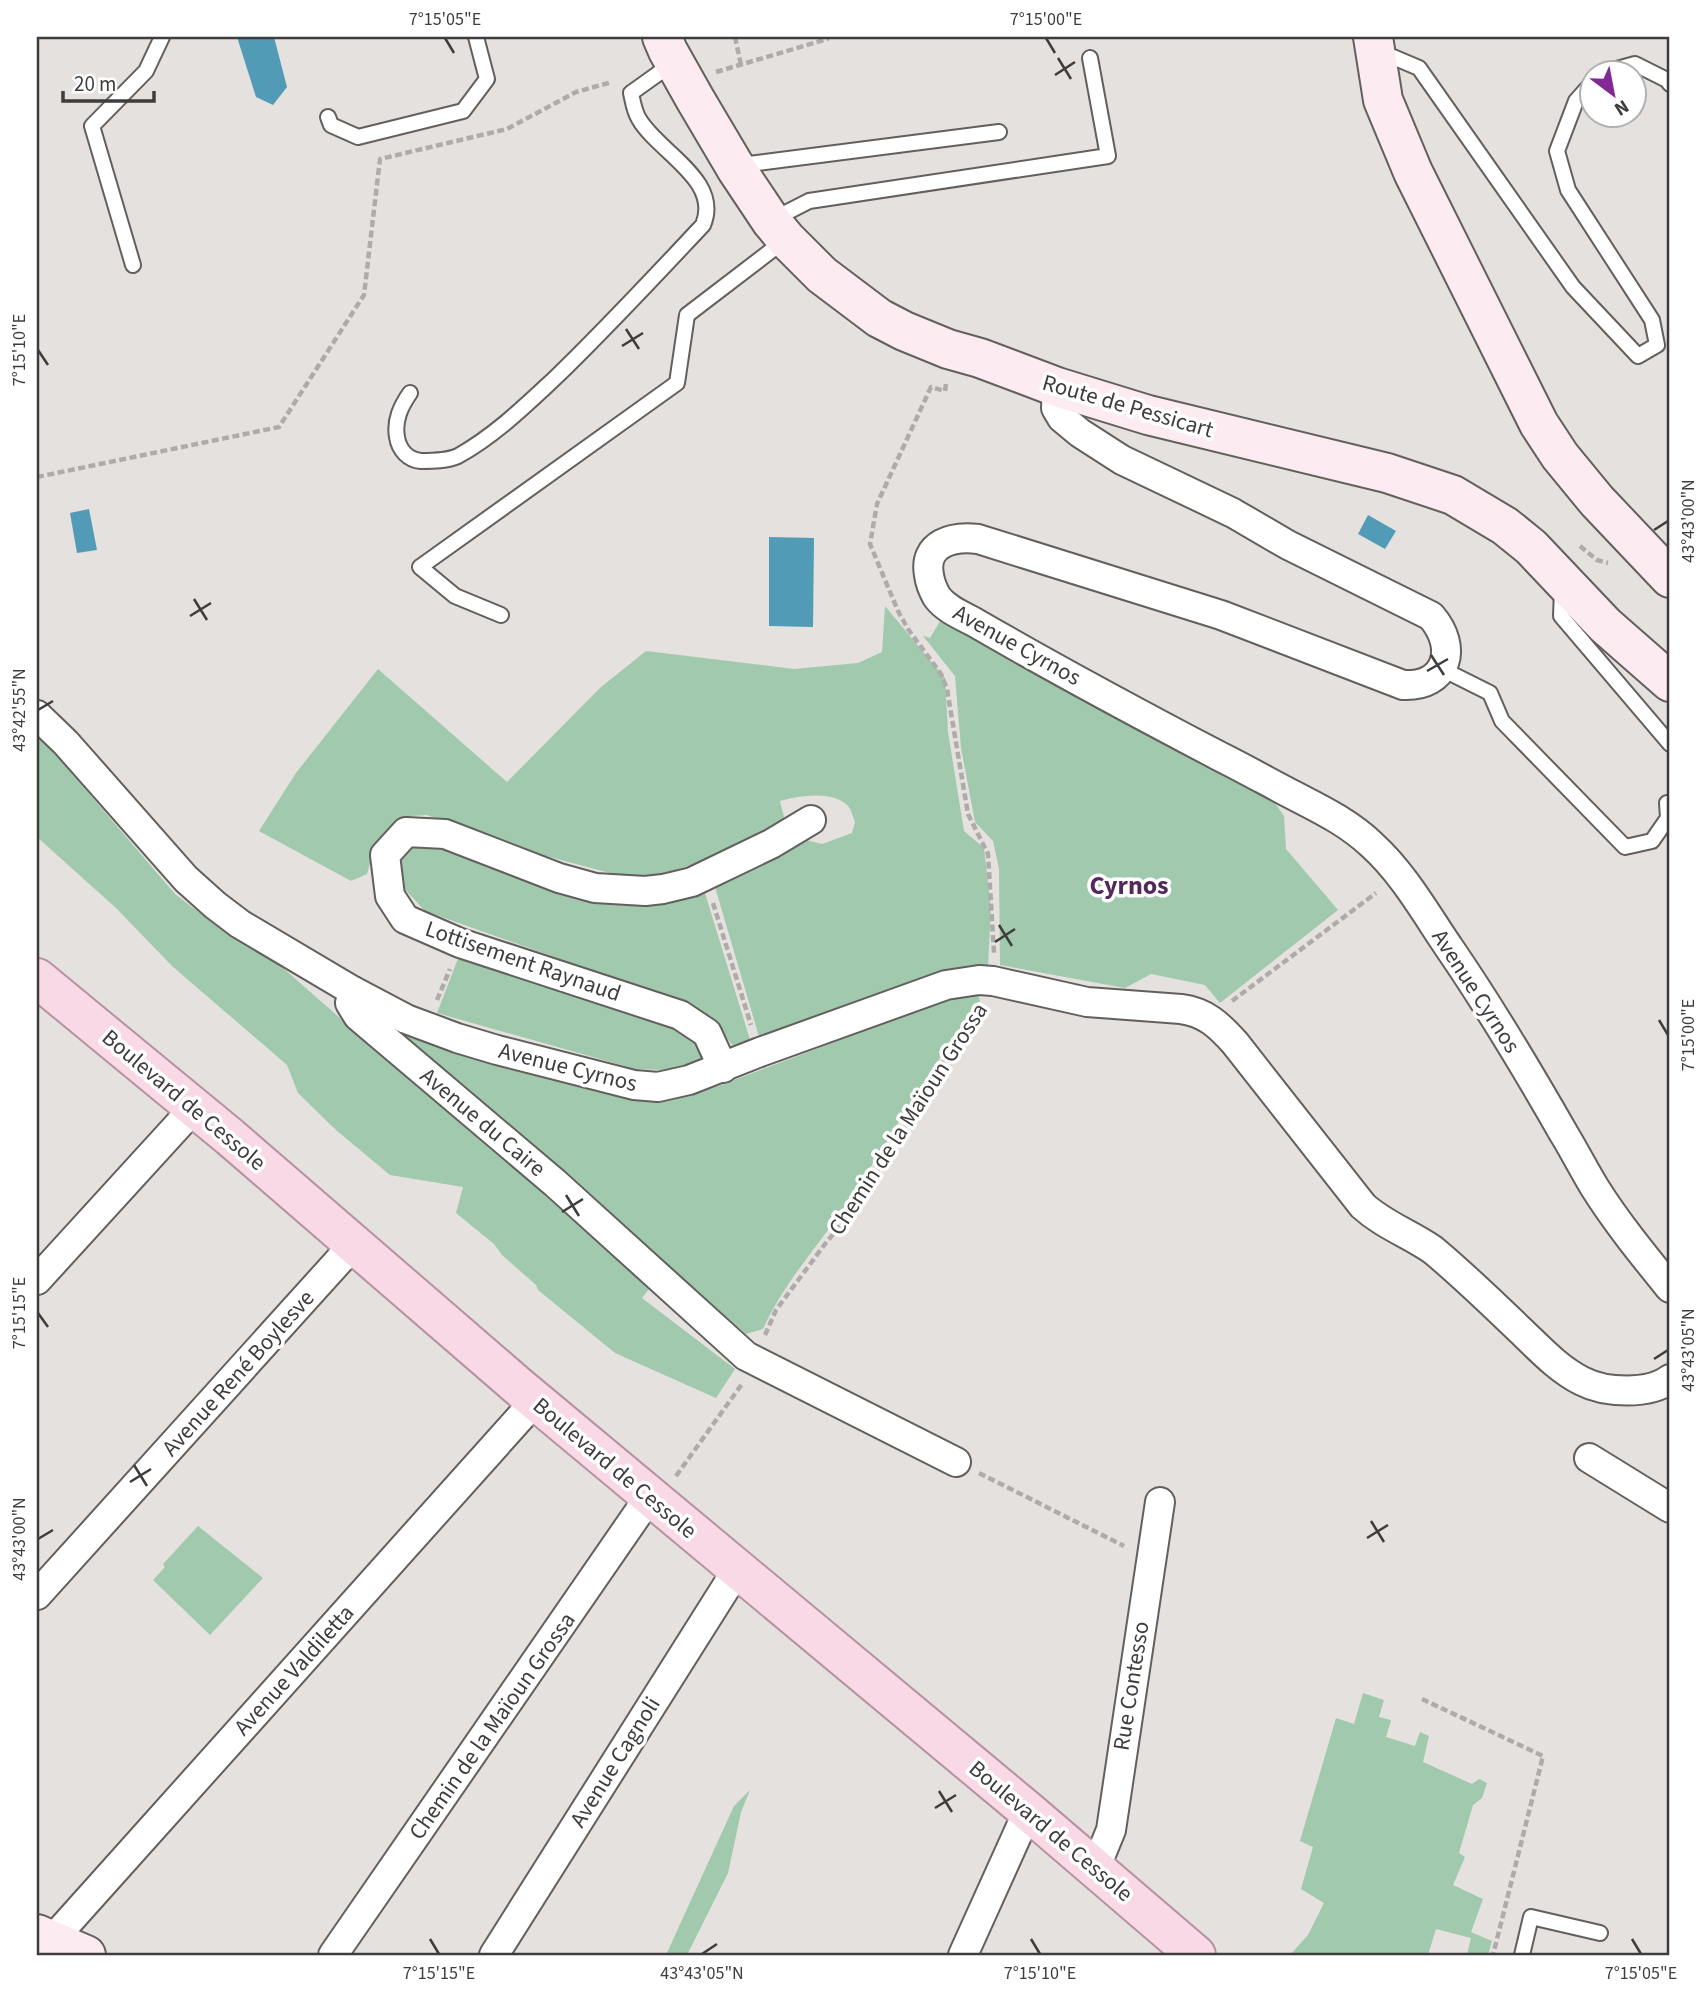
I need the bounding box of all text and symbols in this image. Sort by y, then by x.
text: 7°15'05"E [409,7,481,32]
text: 7°15'00"E [1010,7,1082,32]
scale bar [63,60,154,104]
north arrow [1578,60,1648,130]
text: 20 m [74,69,116,99]
text: N [1609,92,1634,122]
text: 7°15'10"E [7,314,32,386]
street label: Route de Pessicart [1039,366,1218,446]
text: 43°43'00"N [1676,479,1701,563]
street label: Avenue Cyrnos [947,596,1087,694]
text: 43°42'55"N [7,668,32,752]
district label: Cyrnos [1089,867,1169,904]
street label: Lottisement Raynaud [421,912,625,1010]
street label: Avenue Cyrnos [1424,923,1528,1059]
street label: Chemin de la Maïoun Grossa [820,996,996,1242]
text: 7°15'00"E [1676,999,1701,1071]
street label: Boulevard de Cessole [95,1021,273,1179]
street label: Avenue Cyrnos [495,1034,641,1100]
street label: Avenue du Caire [413,1060,553,1184]
text: 7°15'15"E [7,1277,32,1349]
street label: Avenue René Boylesve [154,1282,322,1464]
text: 43°43'05"N [1676,1308,1701,1392]
street label: Boulevard de Cessole [526,1389,704,1547]
text: 43°43'00"N [7,1497,32,1581]
street label: Avenue Valdiletta [226,1597,362,1743]
street label: Chemin de la Maïoun Grossa [401,1605,583,1847]
street label: Rue Contesso [1105,1619,1157,1753]
street label: Avenue Cagnoli [562,1690,668,1834]
street label: Boulevard de Cessole [962,1752,1140,1910]
text: 7°15'15"E [403,1961,475,1986]
text: 43°43'05"N [660,1961,744,1986]
text: 7°15'10"E [1004,1961,1076,1986]
text: 7°15'05"E [1605,1961,1677,1986]

